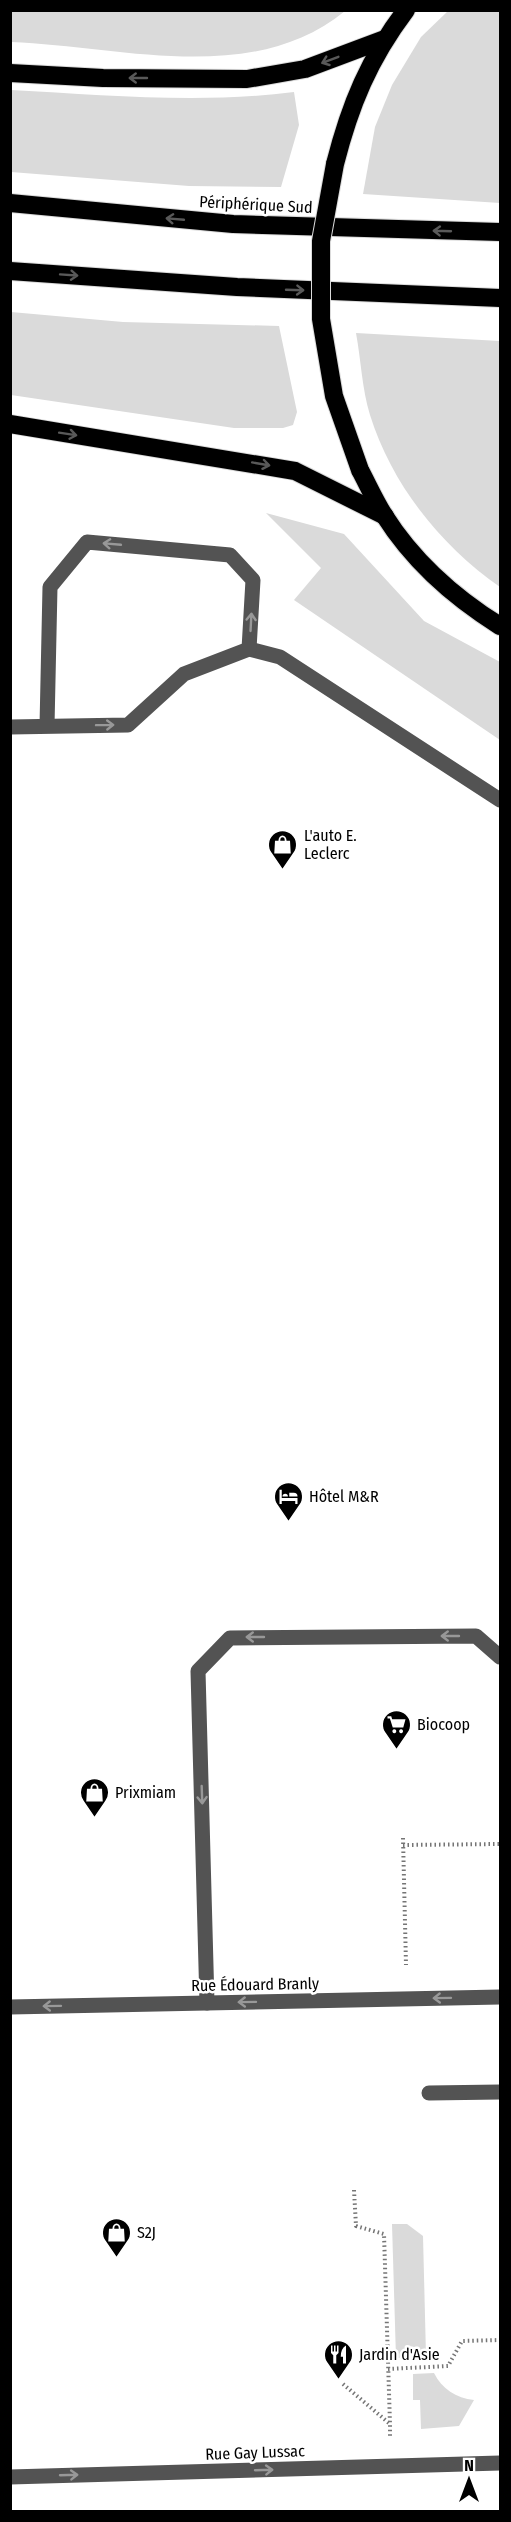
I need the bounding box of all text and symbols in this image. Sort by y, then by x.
one-way arrow [321,55,340,66]
one-way arrow [128,72,148,84]
street label: Périphérique Sud [199,192,313,217]
one-way arrow [166,213,185,224]
one-way arrow [433,225,453,236]
one-way arrow [58,270,78,281]
one-way arrow [285,284,305,295]
one-way arrow [58,428,78,439]
one-way arrow [251,459,270,470]
one-way arrow [102,538,122,549]
one-way arrow [245,613,256,633]
one-way arrow [95,719,115,731]
place label: L'auto E. Leclerc [304,826,357,863]
shop icon: L'auto E. Leclerc [267,828,299,870]
hotel icon: Hôtel M&R [272,1480,304,1522]
place label: Hôtel M&R [309,1487,379,1506]
one-way arrow [441,1630,461,1642]
one-way arrow [246,1632,266,1643]
supermarket icon: Biocoop [380,1708,412,1750]
place label: Biocoop [417,1715,470,1734]
shop icon: Prixmiam [78,1776,110,1818]
place label: Prixmiam [115,1783,176,1802]
one-way arrow [196,1784,207,1804]
street label: Rue Édouard Branly [191,1974,320,1995]
one-way arrow [433,1992,453,2004]
one-way arrow [238,1996,258,2008]
one-way arrow [43,2000,63,2011]
shop icon: S2J [100,2216,132,2258]
place label: S2J [137,2223,156,2242]
restaurant icon: Jardin d'Asie [322,2338,354,2380]
place label: Jardin d'Asie [359,2345,440,2364]
street label: Rue Gay Lussac [205,2441,305,2464]
north arrow [439,2450,499,2510]
text: N [464,2456,474,2475]
one-way arrow [253,2464,273,2476]
one-way arrow [58,2470,78,2481]

